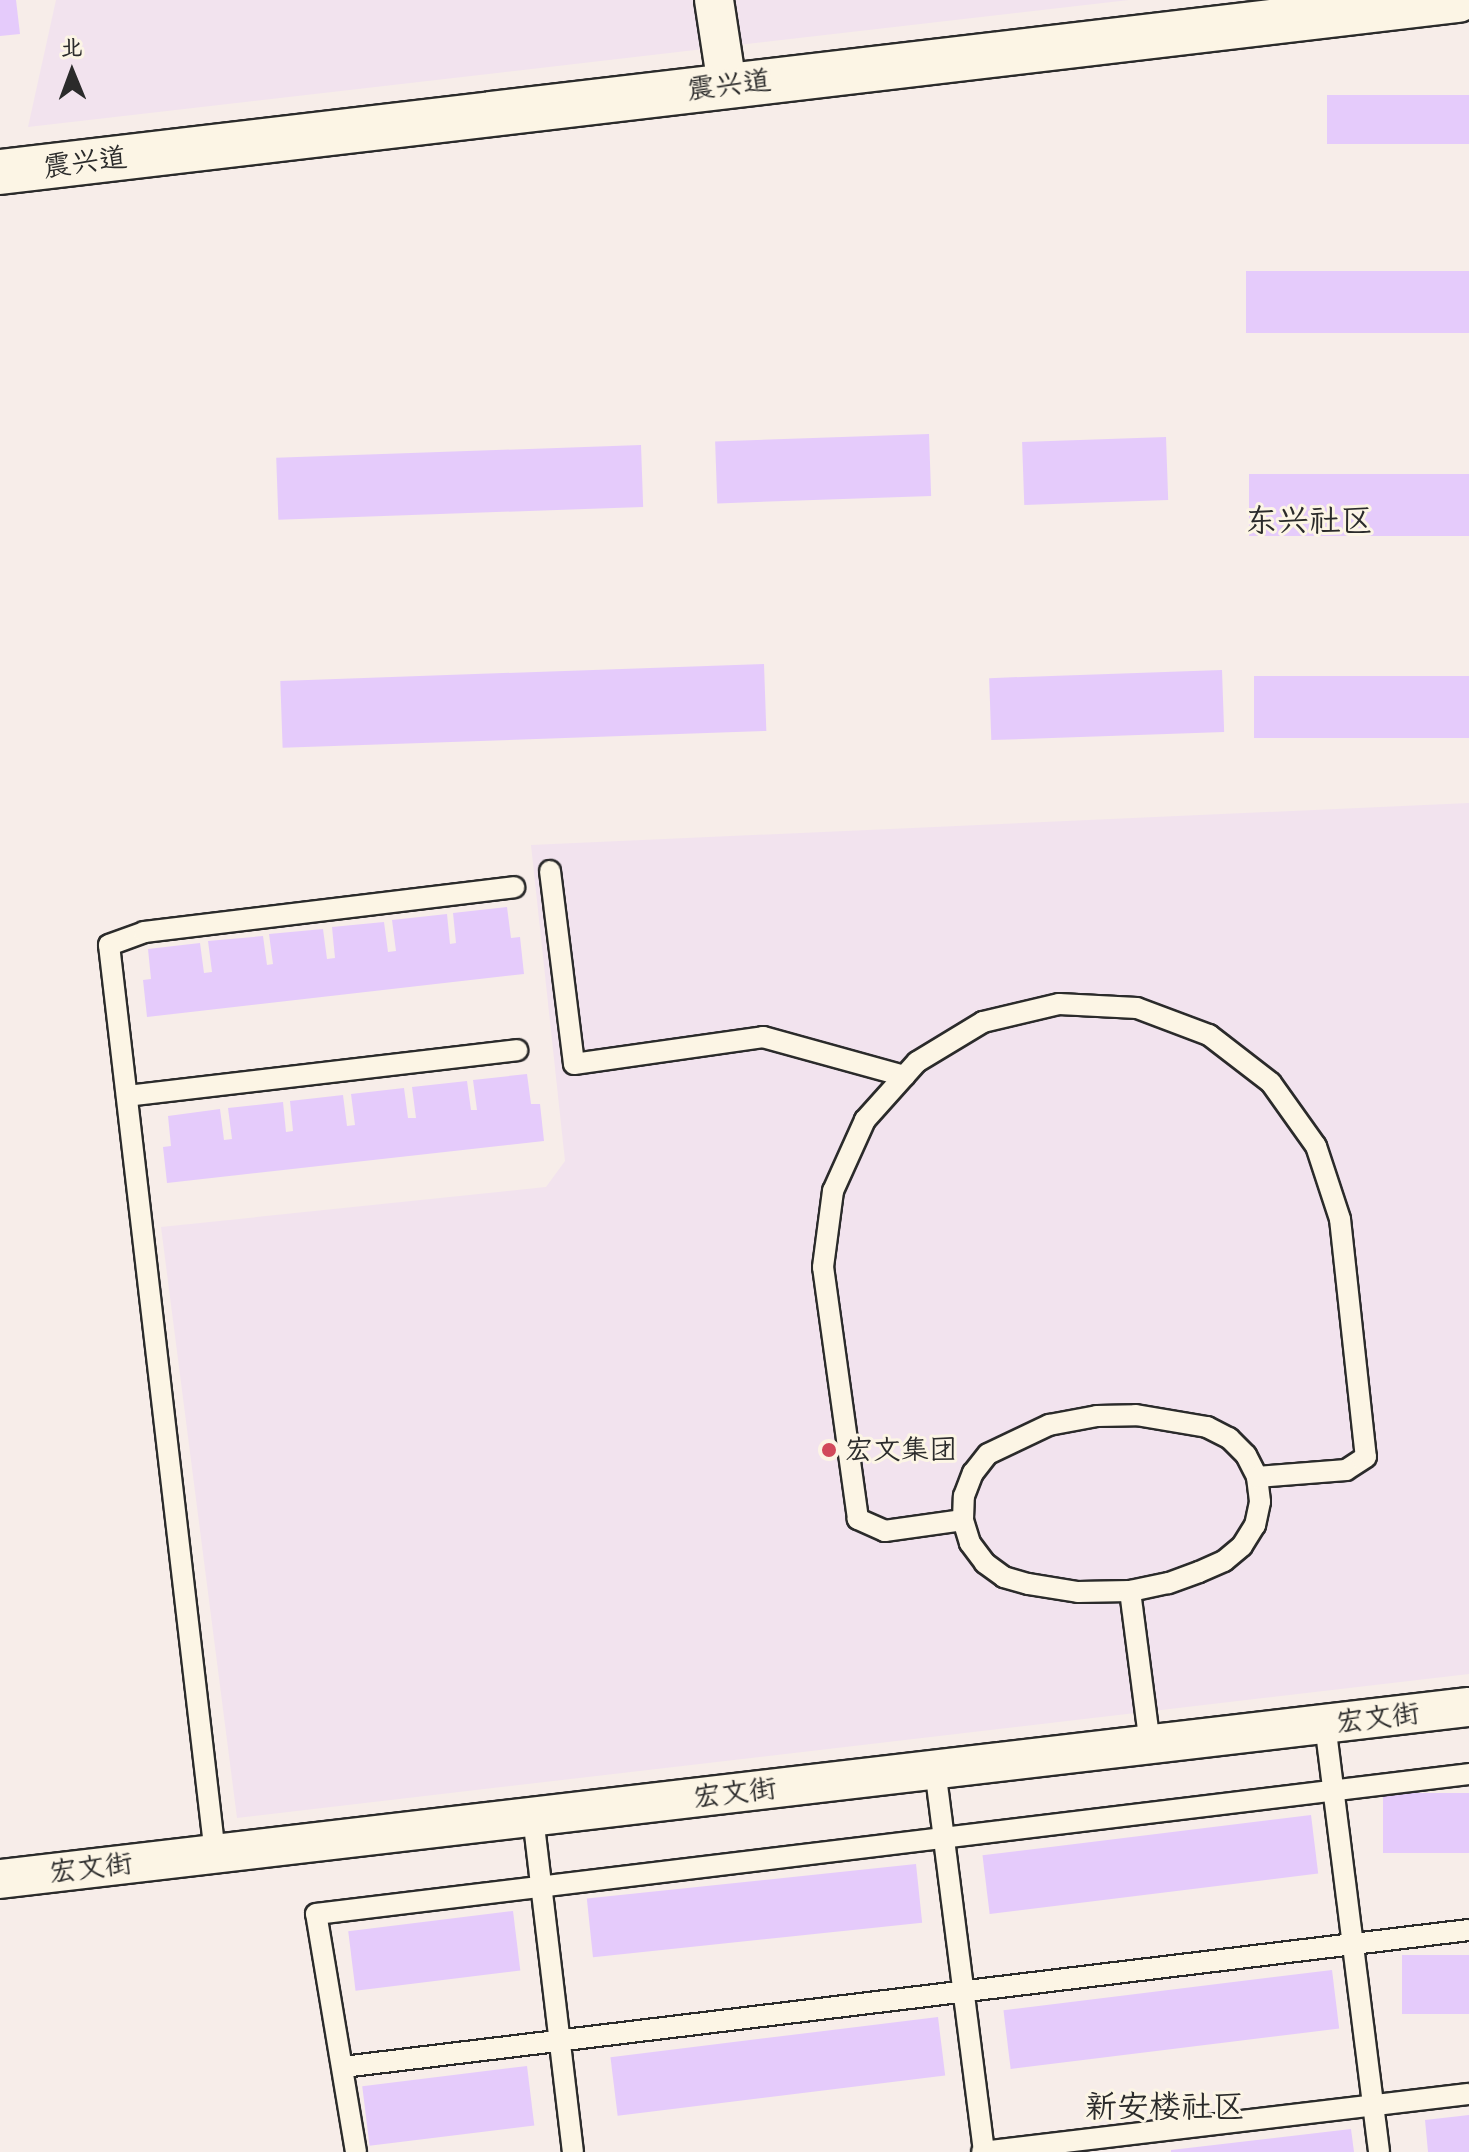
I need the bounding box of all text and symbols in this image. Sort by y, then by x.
text: 北 [60,28,83,67]
north arrow [32,32,112,112]
street label: 震兴道 [685,63,773,107]
street label: 震兴道 [41,140,129,184]
district label: 东兴社区 [1245,502,1373,540]
place label: 宏文集团 [845,1433,957,1467]
marker: 宏文集团 [820,1441,838,1459]
street label: 宏文街 [1334,1696,1422,1740]
street label: 宏文街 [691,1771,779,1815]
street label: 宏文街 [47,1846,135,1890]
district label: 新安楼社区 [1085,2088,1245,2126]

